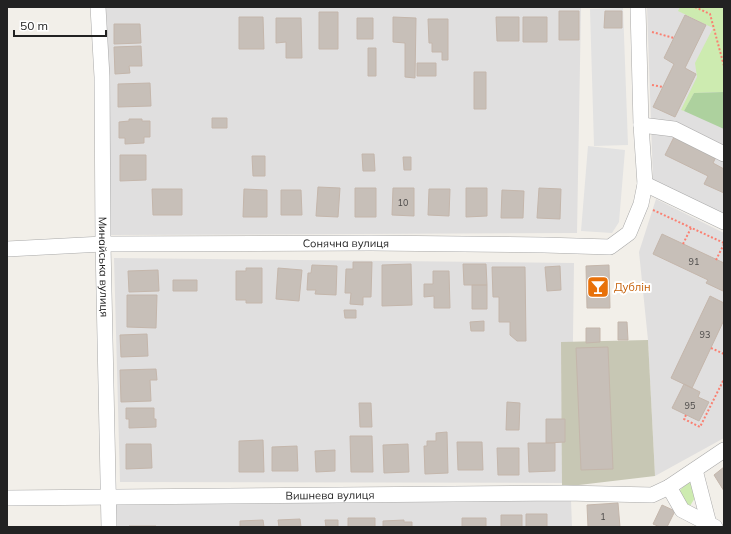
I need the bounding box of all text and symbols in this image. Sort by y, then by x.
scale bar [14,12,106,38]
text: 50 m [20,18,48,33]
house number: 10 [398,197,408,208]
street label: Минайська вулиця [96,217,112,317]
street label: Сонячна вулиця [303,236,389,250]
house number: 91 [689,256,699,267]
bar icon: Дублін [585,274,611,300]
place label: Дублін [614,280,651,294]
house number: 93 [700,329,710,340]
house number: 95 [685,400,696,411]
street label: Вишнева вулиця [285,488,375,503]
house number: 1 [600,511,606,522]

